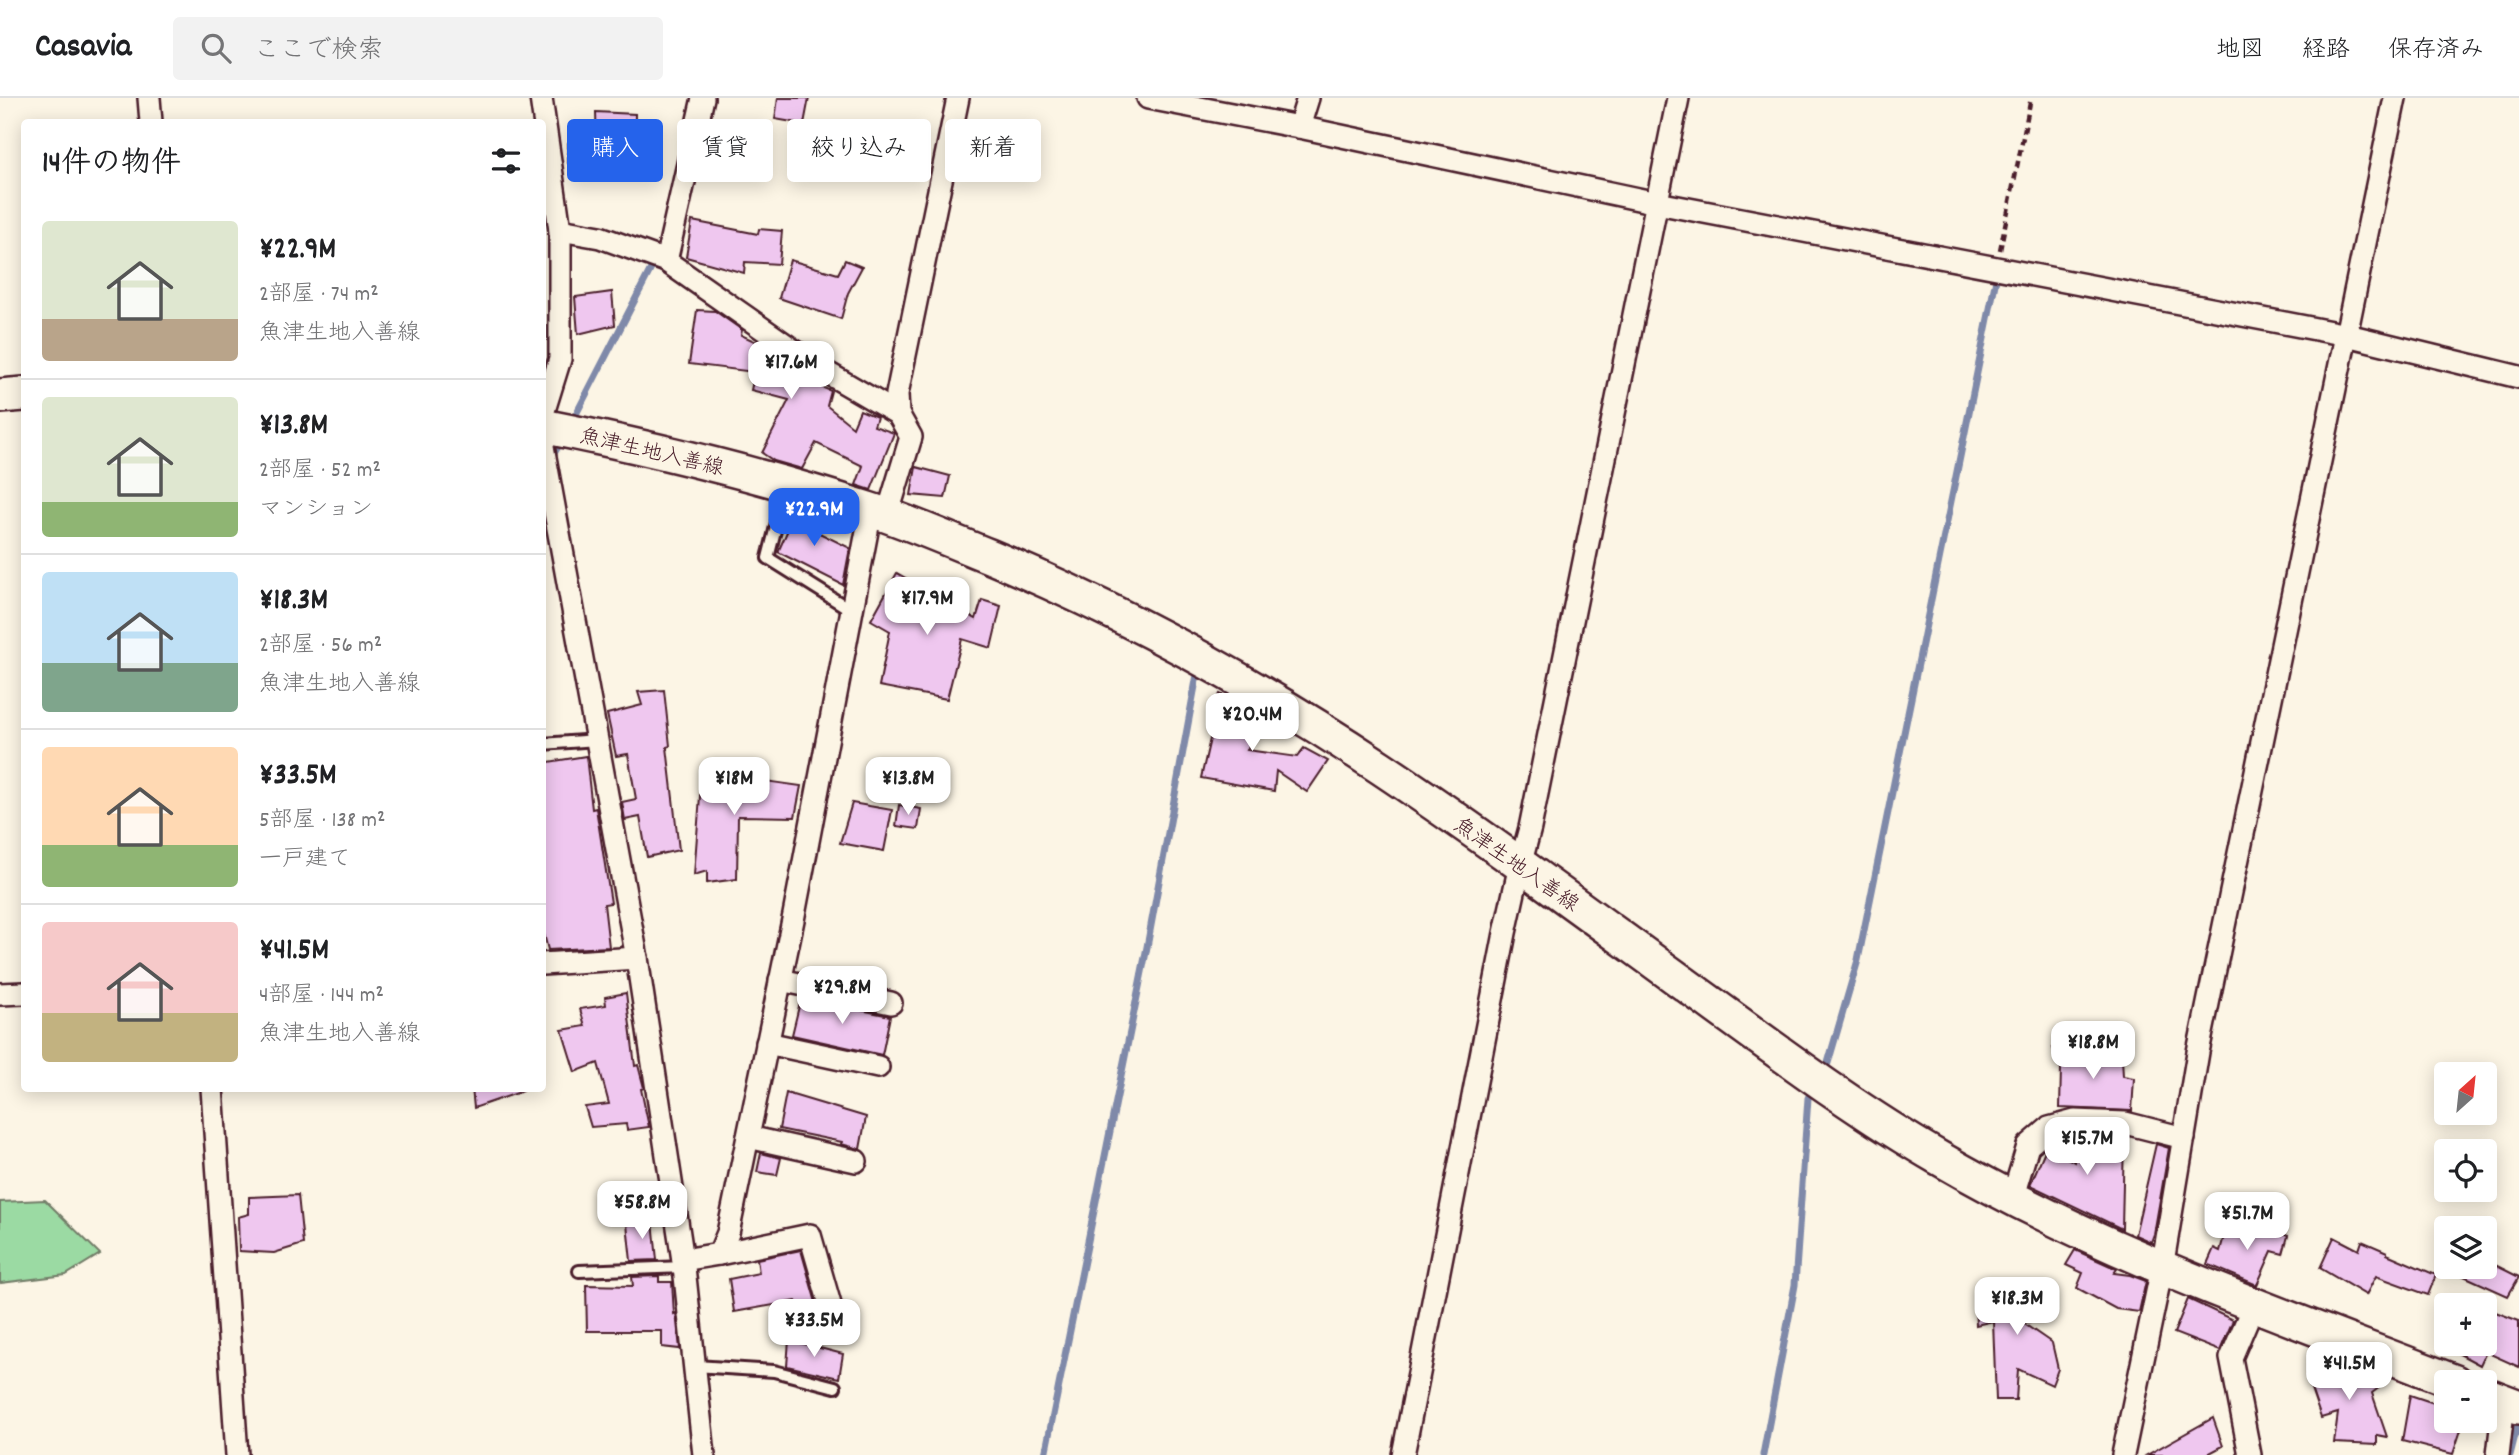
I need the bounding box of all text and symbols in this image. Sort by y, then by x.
search box [173,17,663,80]
text: Casavia [35,25,131,72]
icon: search [197,29,235,67]
text: ここで検索 [253,33,383,70]
text: 地図 [2216,34,2264,68]
text: 経路 [2302,34,2350,68]
text: 保存済み [2388,34,2484,68]
chip: 購入 [567,119,663,182]
chip: 賃貸 [677,119,773,182]
chip: 絞り込み [787,119,931,182]
chip: 新着 [945,119,1041,182]
icon: filters [487,142,525,180]
text: 14件の物件 [42,144,181,187]
text: ¥22.9M [259,230,336,273]
icon: home [98,249,182,333]
text: 2部屋 · 74 m² [259,279,379,312]
text: 魚津生地入善線 [259,318,420,351]
pin: ¥17.6M [734,342,848,401]
text: ¥17.6M [764,347,818,380]
text: ¥13.8M [259,406,328,449]
street label: 魚津生地入善線 [576,423,726,485]
icon: home [98,425,182,509]
text: 2部屋 · 52 m² [259,455,381,488]
pin: ¥22.9M [757,489,871,548]
text: マンション [259,494,373,527]
text: ¥22.9M [784,494,844,527]
pin: ¥17.9M [870,578,984,637]
text: ¥18.3M [259,581,328,624]
text: ¥17.9M [901,583,953,616]
icon: home [98,600,182,684]
text: 2部屋 · 56 m² [259,630,382,663]
text: 魚津生地入善線 [259,669,420,702]
pin: ¥20.4M [1195,694,1309,753]
text: ¥20.4M [1222,699,1282,732]
text: ¥33.5M [259,756,337,799]
pin: ¥18M [693,758,775,817]
pin: ¥13.8M [851,758,965,817]
text: ¥18M [715,763,753,796]
text: ¥13.8M [882,763,934,796]
icon: home [98,775,182,859]
text: 5部屋 · 138 m² [259,805,385,838]
street label: 魚津生地入善線 [1446,812,1584,921]
text: 一戸建て [259,844,351,877]
text: ¥41.5M [259,931,329,974]
icon: home [98,950,182,1034]
pin: ¥29.8M [785,967,899,1026]
text: ¥29.8M [813,972,871,1005]
text: 4部屋 · 144 m² [259,980,384,1013]
text: 魚津生地入善線 [259,1019,420,1052]
pin: ¥18.8M [2036,1021,2150,1081]
text: ¥18.8M [2067,1027,2119,1060]
north arrow [2434,1062,2497,1125]
map controls [2434,1062,2497,1433]
pin: ¥15.7M [2030,1118,2144,1177]
text: ¥15.7M [2061,1123,2113,1156]
button: locate [2434,1139,2497,1202]
pin: ¥58.8M [585,1182,699,1241]
text: ¥58.8M [613,1187,671,1220]
pin: ¥51.7M [2190,1192,2304,1252]
text: ¥51.7M [2221,1198,2273,1231]
button: layers [2434,1216,2497,1279]
pin: ¥18.3M [1960,1278,2074,1337]
text: ¥18.3M [1991,1283,2043,1316]
button: + [2434,1293,2497,1356]
pin: ¥33.5M [757,1300,871,1359]
text: ¥33.5M [784,1305,844,1338]
pin: ¥41.5M [2292,1342,2406,1402]
text: ¥41.5M [2322,1348,2376,1381]
button: − [2434,1370,2497,1433]

